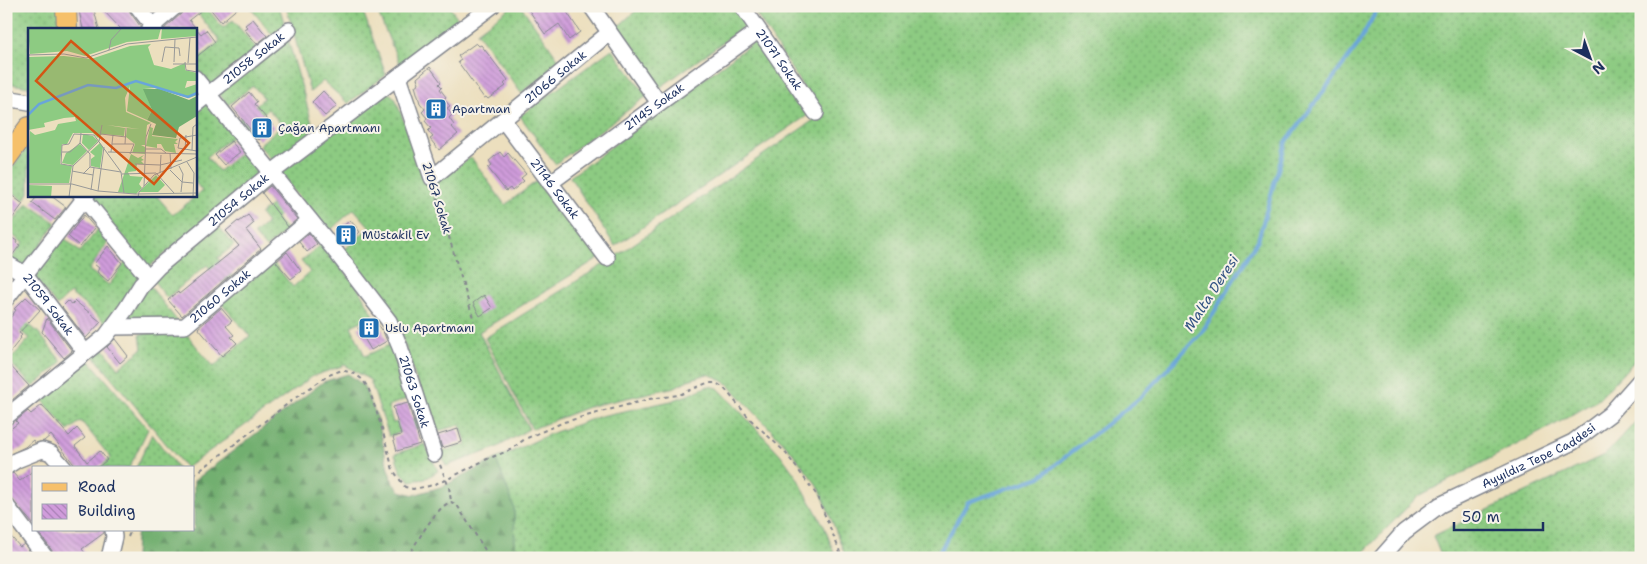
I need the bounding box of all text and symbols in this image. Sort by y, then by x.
street label: 21071 Sokak [752,25,806,94]
inset map [28,28,196,196]
street label: 21058 Sokak [219,29,288,88]
north arrow [1564,32,1614,82]
street label: 21066 Sokak [521,47,590,107]
text: N [1588,57,1609,78]
street label: 21145 Sokak [621,79,688,134]
building icon: Apartman [424,97,448,121]
place label: Apartman [452,101,510,117]
building icon: Çağan Apartmanı [250,116,274,140]
place label: Çağan Apartmanı [278,120,380,136]
street label: 21146 Sokak [527,155,583,222]
street label: 21067 Sokak [418,160,456,236]
street label: 21054 Sokak [205,170,272,230]
building icon: Müstakil Ev [334,223,358,247]
place label: Müstakil Ev [362,227,430,243]
water label: Malta Deresi [1180,251,1243,335]
street label: 21060 Sokak [186,266,254,327]
street label: 21059 Sokak [19,270,77,339]
building icon: Uslu Apartmanı [357,316,381,340]
place label: Uslu Apartmanı [385,320,475,336]
street label: 21063 Sokak [395,353,433,430]
street label: Ayyıldız Tepe Caddesi [1479,420,1599,492]
legend [32,466,195,532]
text: Road [78,477,116,497]
scale bar [1454,499,1543,531]
text: Building [78,501,135,521]
text: 50 m [1462,507,1500,527]

